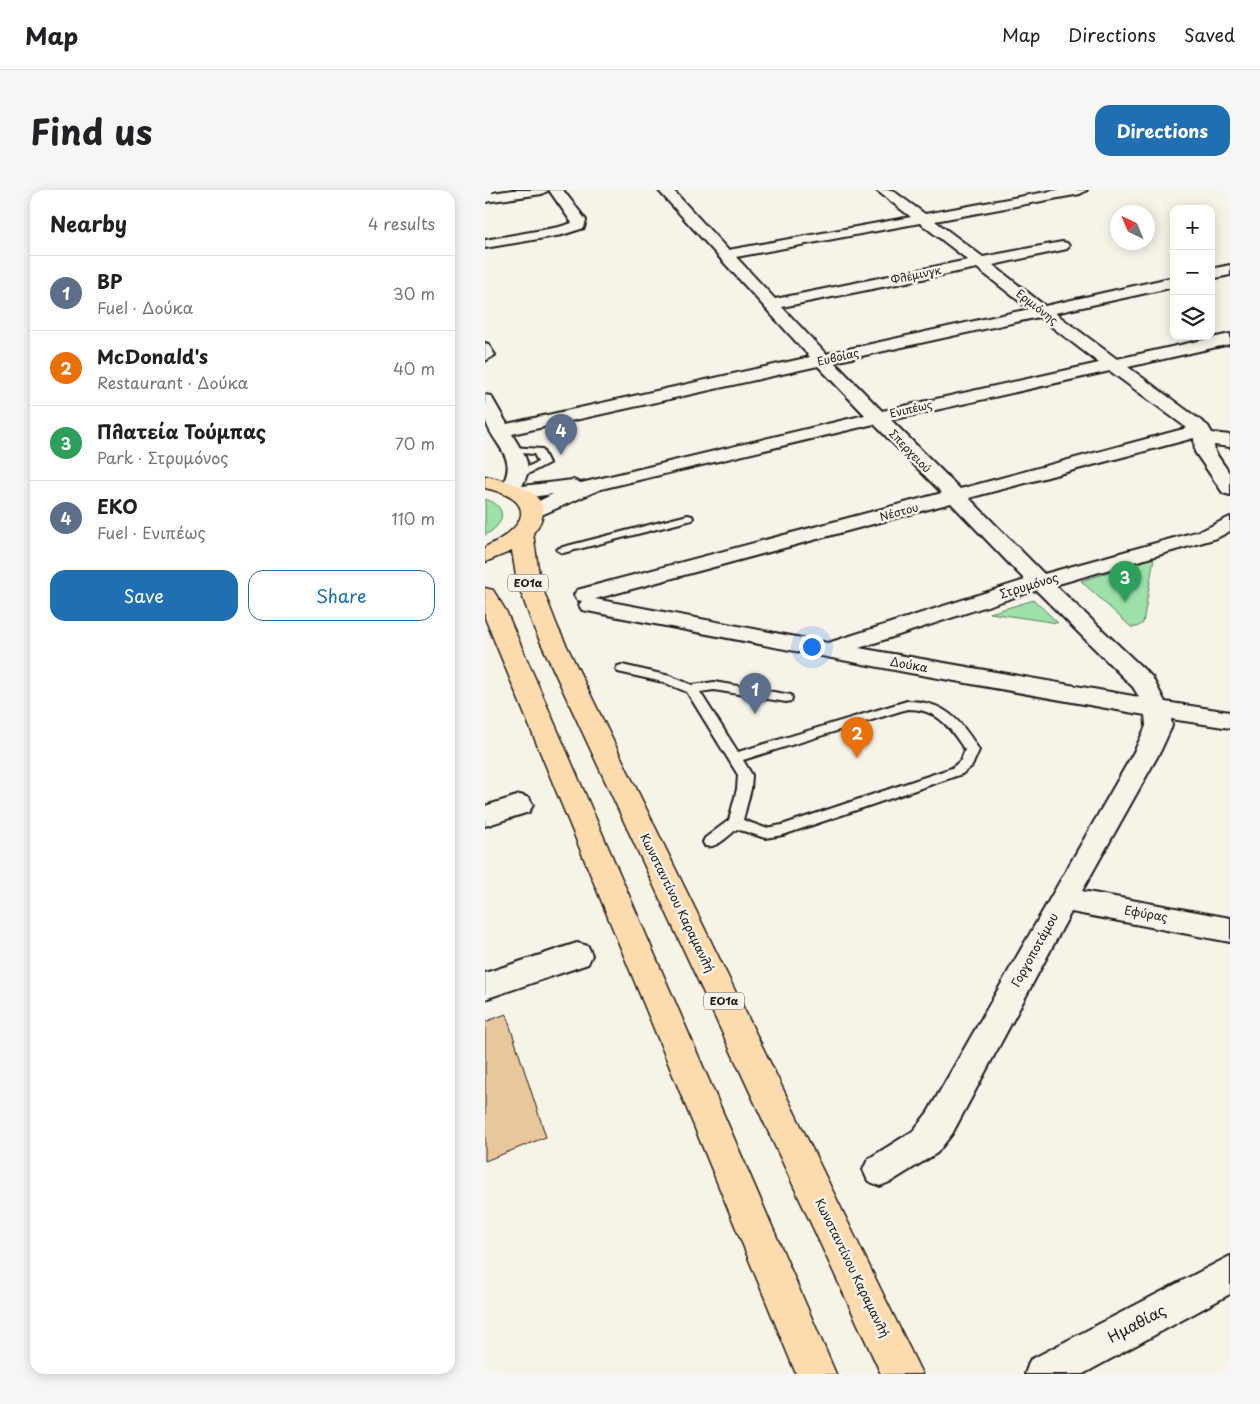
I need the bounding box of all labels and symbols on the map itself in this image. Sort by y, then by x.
north arrow [1110,205,1155,250]
street label: Φλέμινγκ [889,261,943,288]
street label: Ερμιόνης [1013,285,1062,329]
street label: Ευβοίας [815,343,861,370]
street label: Ενιπέως [888,395,934,422]
pin: 4 [545,414,577,455]
street label: Σπερχειού [885,425,935,476]
street label: Νέστου [878,498,920,525]
pin: 3 [1109,561,1141,602]
street label: Στρυμόνος [997,568,1060,602]
road number: ΕΟ1α [508,574,548,592]
your location [799,634,825,660]
street label: Δούκα [889,652,930,676]
pin: 1 [739,673,771,714]
pin: 2 [841,717,873,758]
street label: Κωνσταντίνου Καραμανλή [636,830,719,975]
street label: Εφύρας [1123,900,1169,926]
street label: Γοργοποτάμου [1006,909,1062,990]
road number: ΕΟ1α [704,992,744,1009]
street label: Κωνσταντίνου Καραμανλή [811,1195,894,1340]
street label: Ημαθίας [1103,1298,1170,1348]

